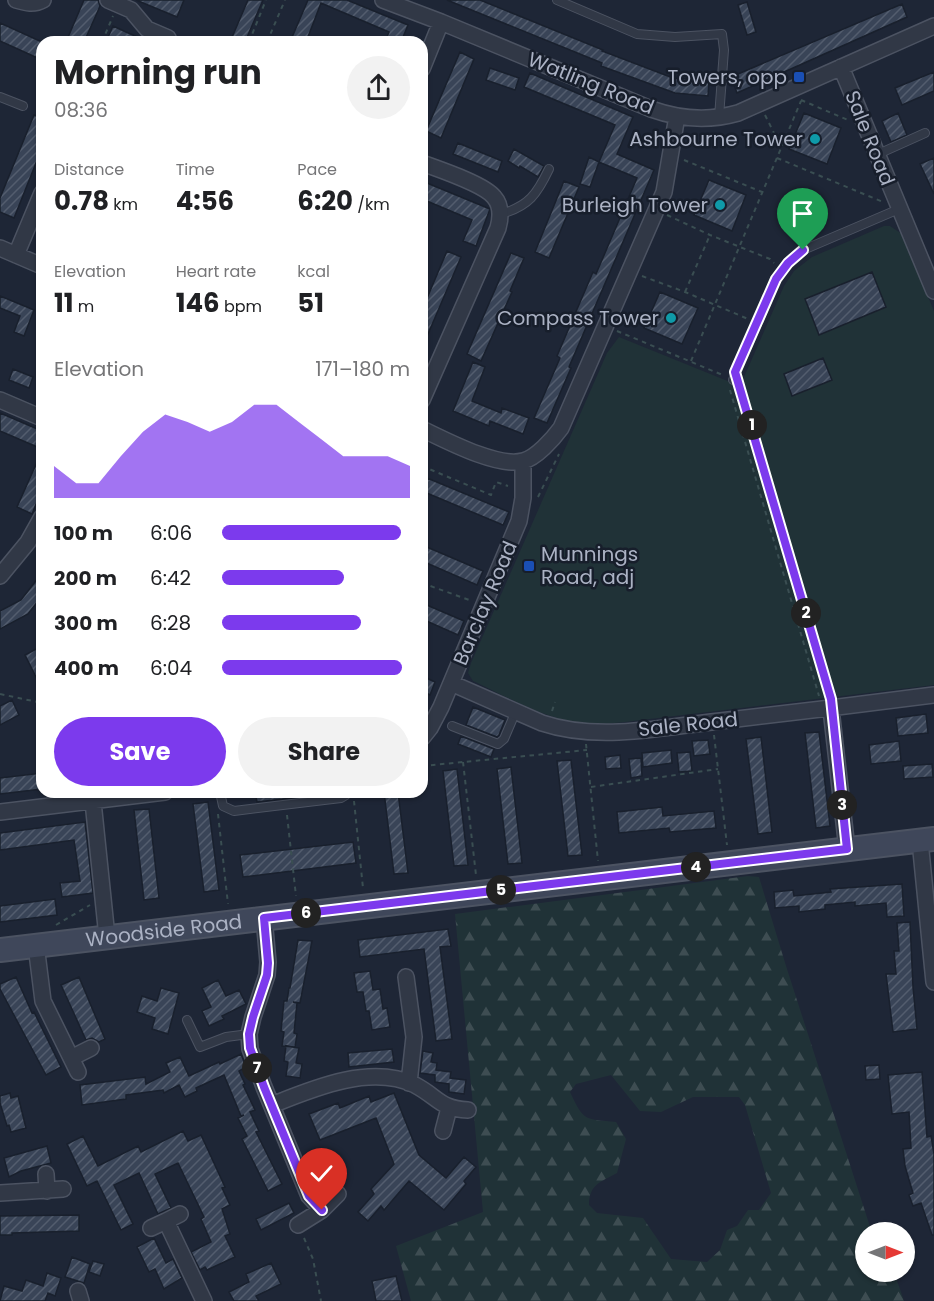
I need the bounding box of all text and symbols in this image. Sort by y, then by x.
street label: Watling Road [524,45,658,121]
text: Morning run [54,49,262,96]
button: share [347,56,410,119]
place label: Towers, opp [668,63,787,91]
marker: Towers, opp [792,70,806,84]
street label: Sale Road [838,86,902,190]
text: 08:36 [54,96,108,124]
place label: Ashbourne Tower [629,125,803,153]
marker: Ashbourne Tower [808,132,822,146]
text: Distance [54,158,124,181]
text: Time [176,158,215,181]
text: Pace [297,158,337,181]
text: 0.78 [54,183,109,219]
text: 4:56 [176,183,234,219]
text: 6:20 [297,183,353,219]
pin [777,188,828,250]
place label: Burleigh Tower [562,191,708,219]
text: km [109,193,138,216]
text: /km [353,193,390,216]
icon: arrive [786,197,819,230]
marker: Burleigh Tower [713,198,727,212]
text: Elevation [54,260,126,283]
text: Heart rate [176,260,256,283]
text: kcal [297,260,330,283]
text: 11 [54,285,74,321]
text: 146 [176,285,220,321]
text: 51 [297,285,324,321]
text: m [74,295,94,318]
text: bpm [220,295,262,318]
place label: Compass Tower [497,304,659,332]
marker: Compass Tower [664,311,678,325]
text: Elevation [54,355,144,383]
text: 171–180 m [315,355,410,383]
pin: 1 [737,410,767,440]
text: 1 [749,413,755,436]
text: 100 m [54,519,113,547]
text: 6:06 [150,519,192,547]
street label: Barclay Road [446,537,524,669]
place label: Munnings Road, adj [541,540,638,591]
marker: Munnings Road, adj [522,559,536,573]
text: 200 m [54,564,117,592]
text: 6:42 [150,564,191,592]
pin: 2 [791,598,821,628]
text: 2 [801,601,811,624]
text: 300 m [54,609,118,637]
text: 6:28 [150,609,191,637]
text: 400 m [54,654,119,682]
text: 6:04 [150,654,192,682]
street label: Sale Road [637,705,739,743]
button: Save [54,717,226,786]
button: Share [238,717,410,786]
pin: 3 [827,790,857,820]
text: 3 [837,793,847,816]
pin: 4 [681,852,711,882]
text: 4 [691,855,701,878]
pin: 5 [486,875,516,905]
text: 5 [496,878,506,901]
pin: 6 [291,898,321,928]
text: 6 [301,901,311,924]
street label: Woodside Road [84,907,244,954]
pin: 7 [242,1053,272,1083]
text: 7 [253,1056,261,1079]
pin [296,1148,347,1210]
icon: check [305,1157,338,1190]
north arrow [855,1222,915,1282]
map controls [855,1222,915,1282]

